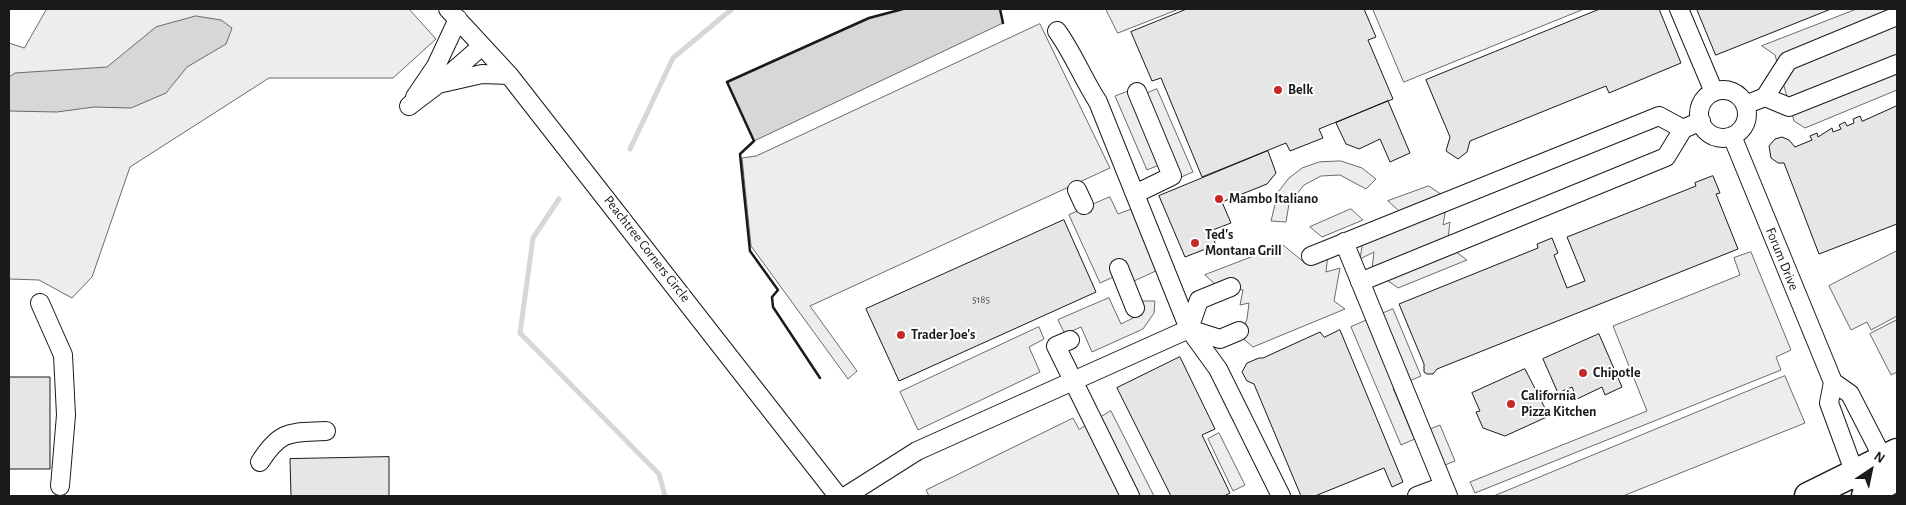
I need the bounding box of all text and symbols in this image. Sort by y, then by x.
place label: Belk [1288,82,1313,98]
marker: Belk [1272,84,1284,96]
place label: Mambo Italiano [1229,191,1318,207]
street label: Peachtree Corners Circle [600,192,694,306]
marker: Mambo Italiano [1213,193,1225,205]
street label: Forum Drive [1762,225,1802,293]
place label: Ted's Montana Grill [1205,227,1282,260]
marker: Ted's Montana Grill [1189,237,1201,249]
house number: 5185 [972,293,990,307]
place label: Trader Joe's [911,327,975,343]
marker: Trader Joe's [895,329,907,341]
place label: Chipotle [1593,365,1641,381]
marker: Chipotle [1577,367,1589,379]
place label: California Pizza Kitchen [1521,388,1596,421]
marker: California Pizza Kitchen [1505,398,1517,410]
north arrow [1846,445,1896,495]
text: N [1871,449,1887,466]

